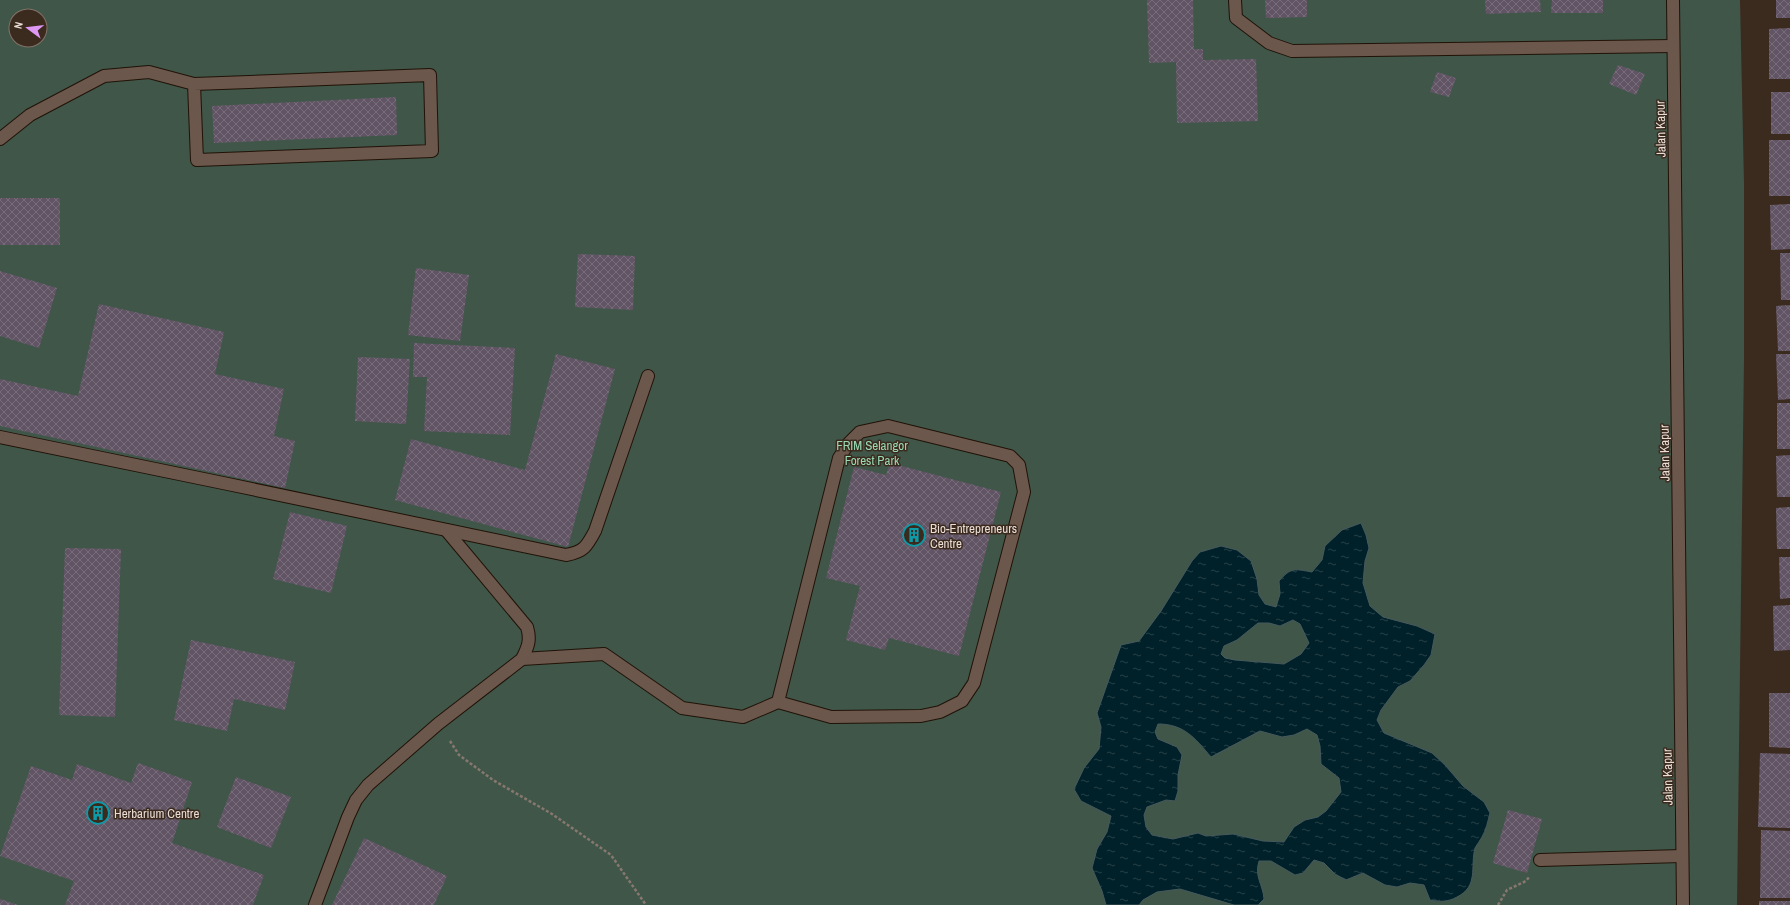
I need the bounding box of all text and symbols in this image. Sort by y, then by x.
north arrow [8,8,48,48]
text: N [11,20,26,30]
street label: Jalan Kapur [1651,100,1669,158]
street label: Jalan Kapur [1655,424,1673,482]
park label: FRIM Selangor Forest Park [836,437,908,469]
place label: Bio-Entrepreneurs Centre [930,520,1017,552]
building icon: Bio-Entrepreneurs Centre [901,522,927,548]
street label: Jalan Kapur [1658,748,1676,806]
building icon: Herbarium Centre [85,800,111,826]
place label: Herbarium Centre [114,805,199,822]

